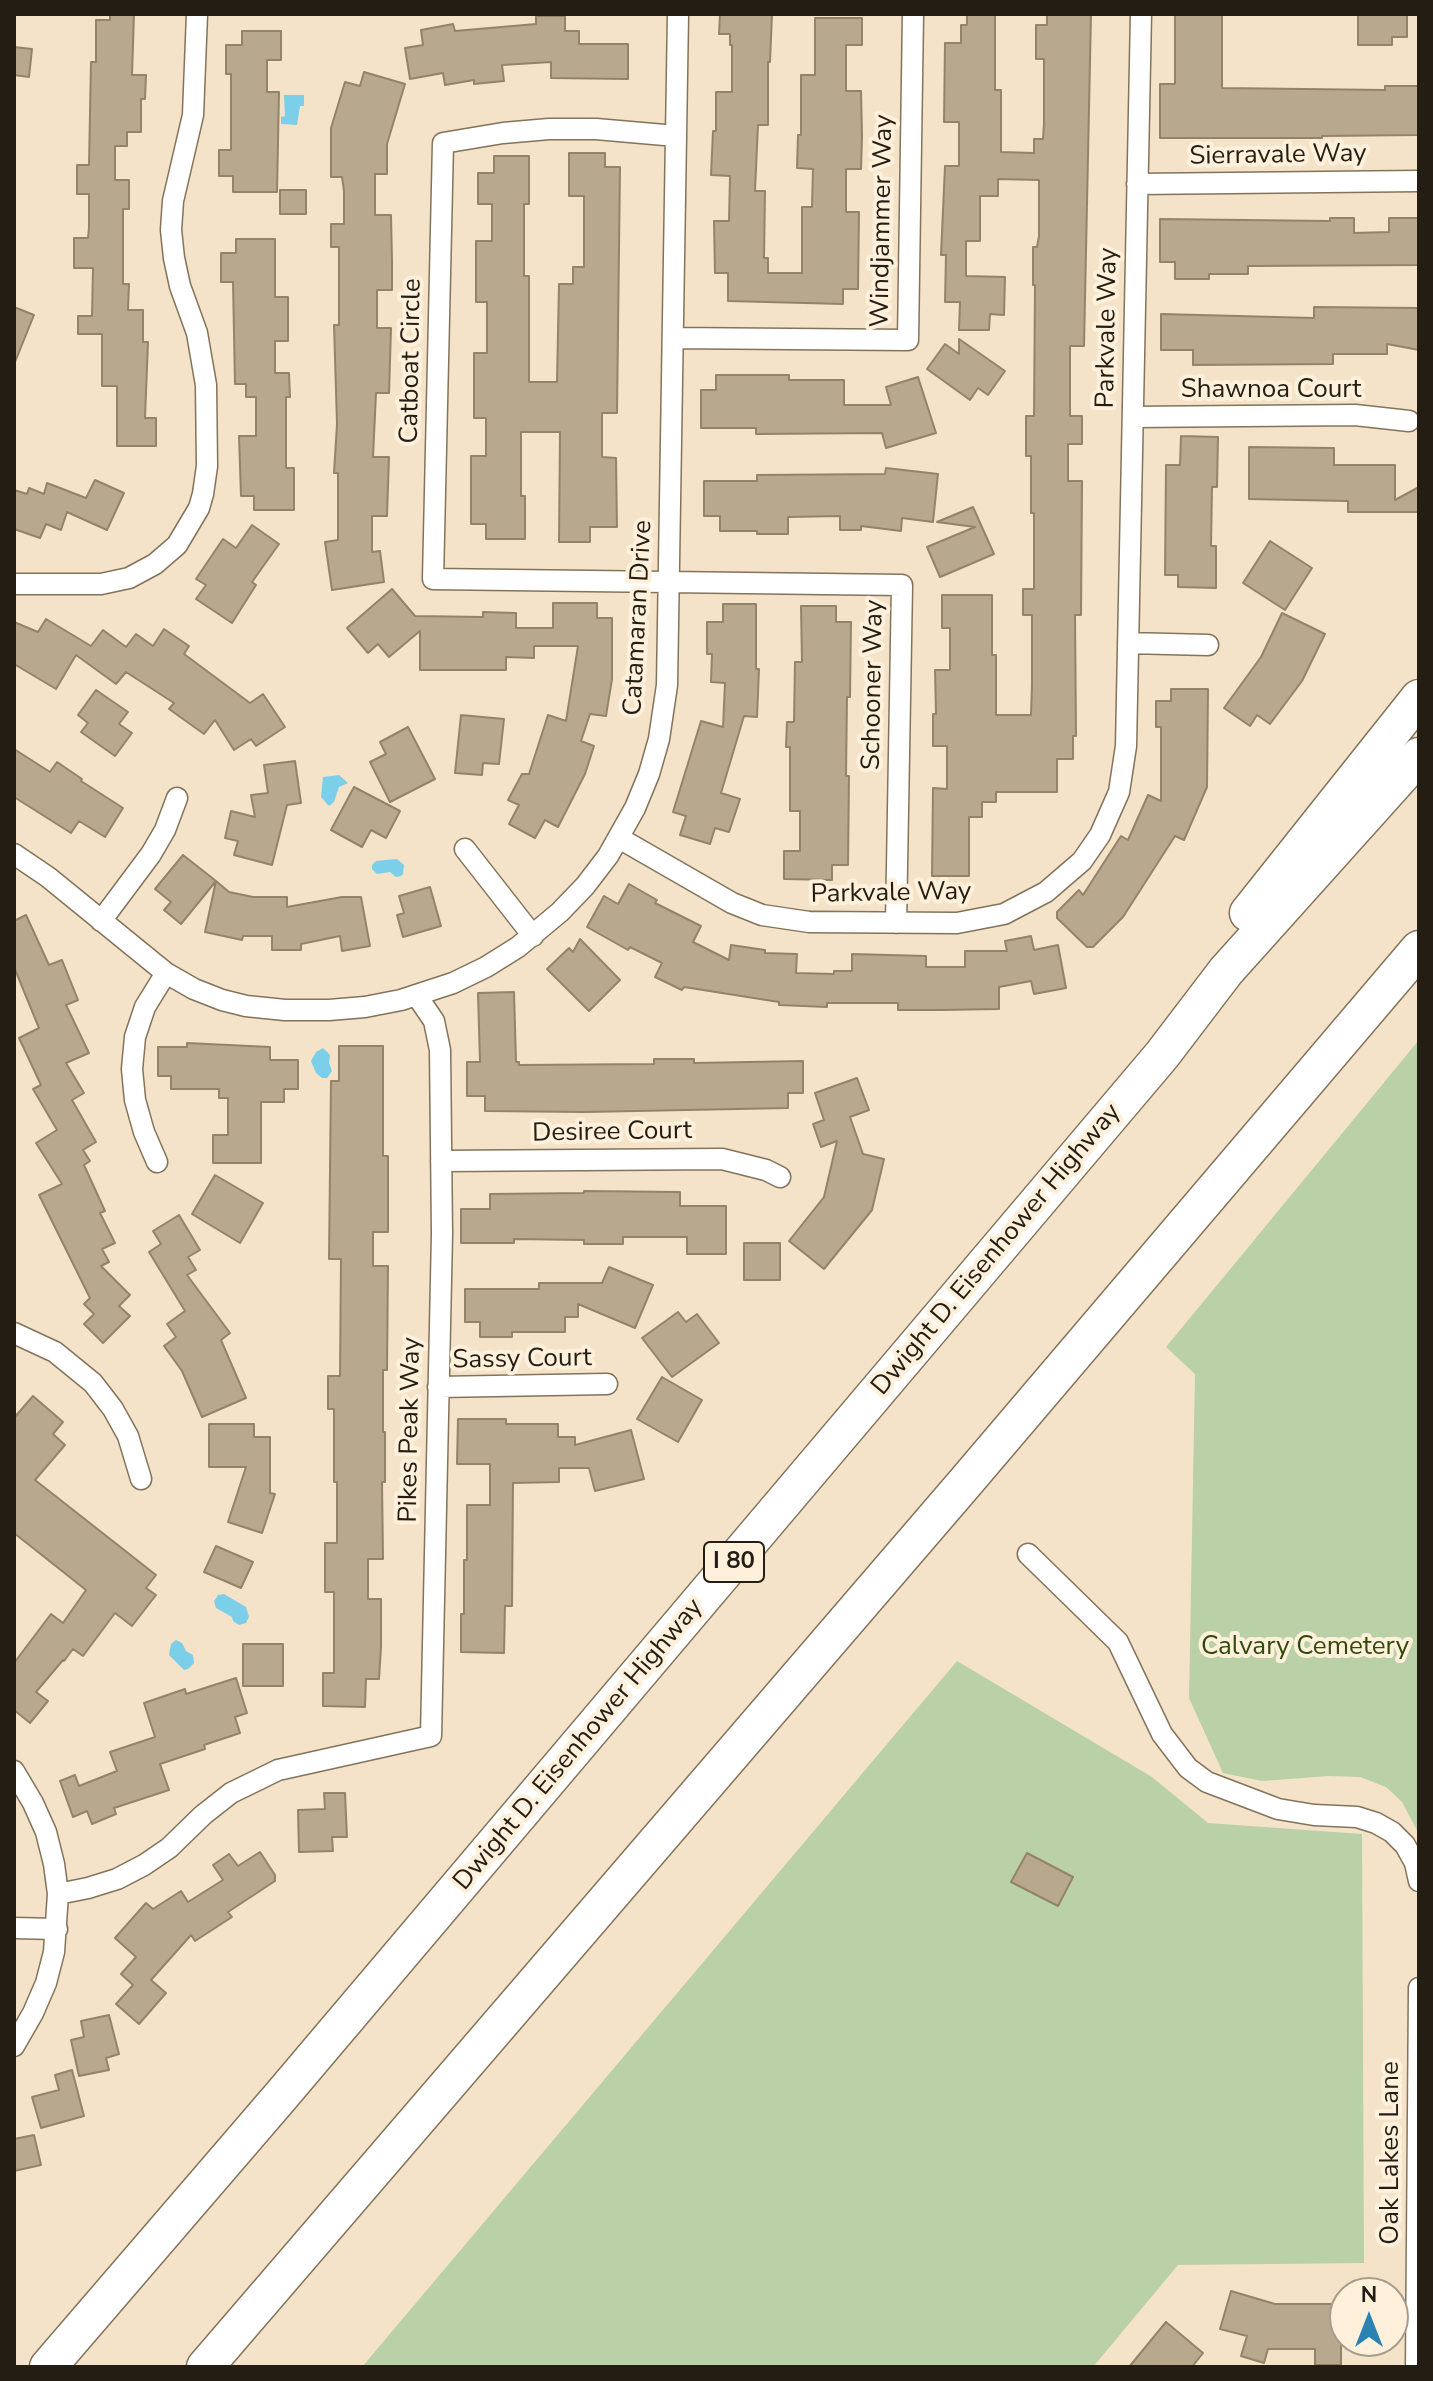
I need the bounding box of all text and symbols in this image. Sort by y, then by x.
street label: Windjammer Way [866,114,900,328]
street label: Sierravale Way [1189,139,1367,173]
street label: Parkvale Way [1091,247,1125,409]
street label: Catboat Circle [395,278,429,444]
street label: Shawnoa Court [1181,375,1361,407]
street label: Catamaran Drive [618,519,660,717]
street label: Schooner Way [857,600,891,770]
street label: Parkvale Way [810,877,972,911]
street label: Dwight D. Eisenhower Highway [866,1098,1128,1402]
street label: Desiree Court [532,1116,692,1150]
street label: Pikes Peak Way [394,1337,428,1523]
street label: Sassy Court [452,1343,592,1377]
road number: I 80 [704,1542,764,1582]
street label: Dwight D. Eisenhower Highway [448,1593,710,1897]
park label: Calvary Cemetery [1201,1632,1409,1664]
street label: Oak Lakes Lane [1376,2061,1408,2245]
north arrow [1329,2277,1409,2357]
text: N [1361,2280,1377,2310]

